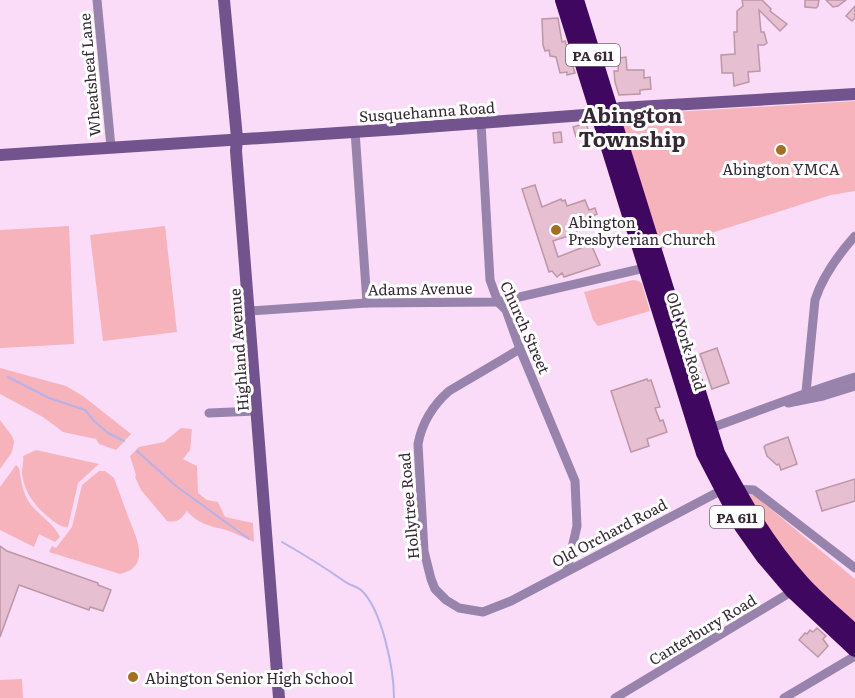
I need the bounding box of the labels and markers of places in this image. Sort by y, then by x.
marker: Abington YMCA [774,143,788,157]
place label: Abington YMCA [722,157,840,180]
place label: Abington Presbyterian Church [568,210,716,250]
marker: Abington Presbyterian Church [549,223,563,237]
place label: Abington Senior High School [145,666,353,689]
marker: Abington Senior High School [126,670,140,684]

